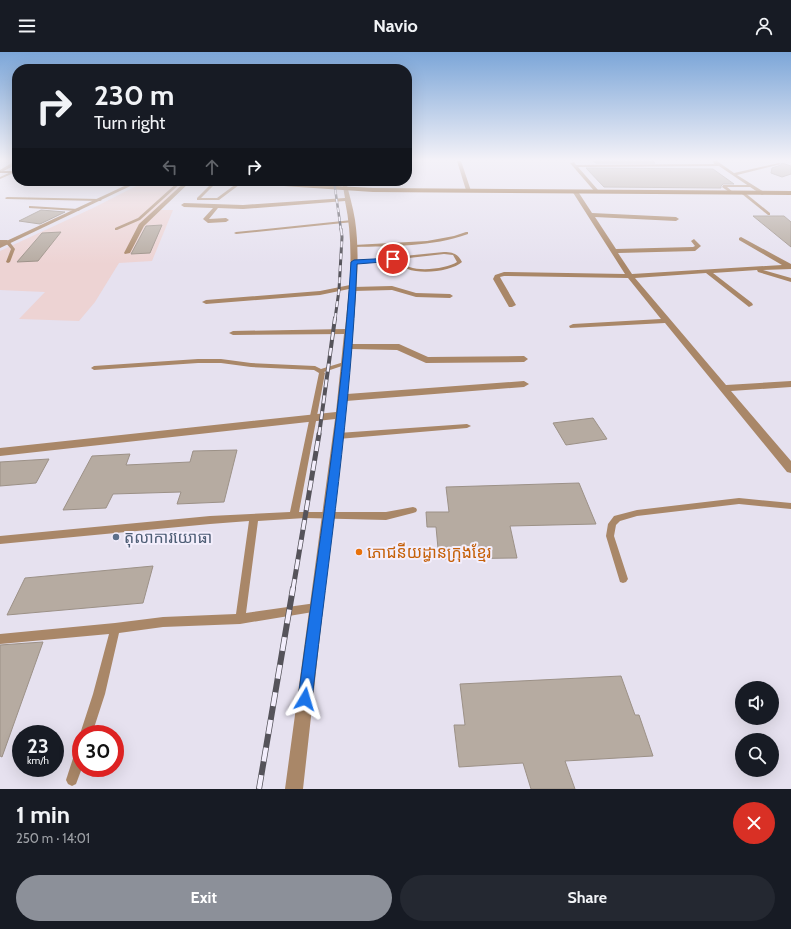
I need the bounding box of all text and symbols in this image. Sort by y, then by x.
icon: menu [16,15,38,37]
text: Navio [373,15,418,37]
icon: person [753,15,775,37]
text: 230 m [94,78,174,112]
icon: right [28,80,80,132]
text: Turn right [94,112,165,134]
icon: left [159,156,181,178]
icon: ahead [201,156,223,178]
icon: right [243,156,265,178]
pin [376,242,410,276]
icon: arrive [382,248,404,270]
place label: តុលាការយោធា [124,528,212,548]
marker: តុលាការយោធា [111,532,121,542]
place label: ភោជនីយដ្ធានក្រុងខ្មែរ [367,542,492,562]
marker: ភោជនីយដ្ធានក្រុងខ្មែរ [354,547,364,557]
position arrow [284,678,326,720]
map controls [735,681,779,777]
button: sound [735,681,779,725]
speed limit sign: 30 [72,725,124,777]
button: search [735,733,779,777]
text: 23 [27,734,49,758]
text: km/h [27,754,49,767]
text: 1 min [16,800,70,829]
button: close [733,802,775,844]
text: 250 m · 14:01 [16,830,90,846]
button: Exit [16,875,392,921]
button: Share [400,875,775,921]

